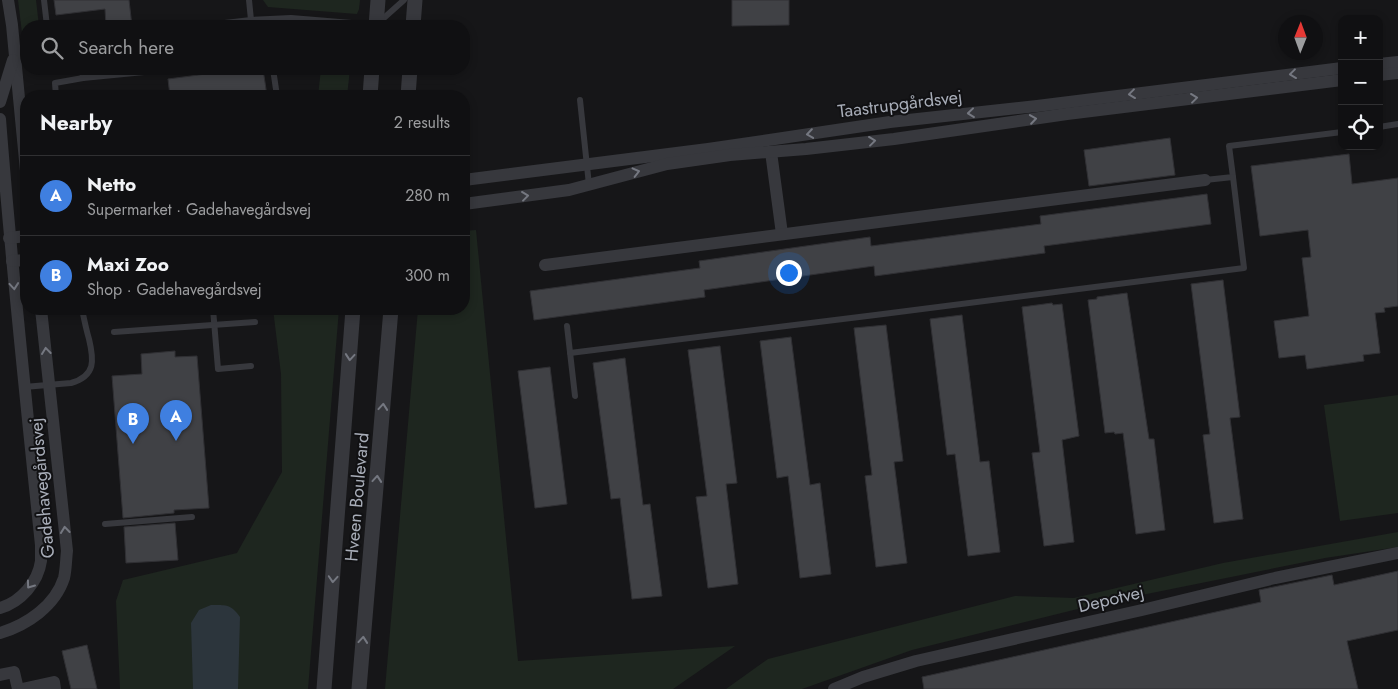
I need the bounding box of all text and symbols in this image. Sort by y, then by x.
north arrow [1278,15,1323,60]
map controls [1338,15,1383,150]
button: + [1338,15,1383,60]
search box [20,20,470,75]
icon: search [38,34,66,62]
text: Search here [78,34,174,61]
button: − [1338,60,1383,105]
one-way arrow [1289,68,1297,79]
street label: Taastrupgårdsvej [836,83,964,125]
one-way arrow [1128,88,1136,99]
one-way arrow [1191,93,1199,104]
button: locate [1338,105,1383,150]
one-way arrow [966,107,974,118]
text: Nearby [40,108,112,138]
text: 2 results [394,111,450,134]
one-way arrow [1029,114,1037,125]
one-way arrow [805,128,813,139]
one-way arrow [868,136,876,147]
one-way arrow [631,167,640,178]
text: Netto [87,171,136,198]
text: A [50,184,62,207]
text: 280 m [405,184,450,207]
one-way arrow [521,191,529,202]
text: Supermarket · Gadehavegårdsvej [87,198,311,221]
text: Maxi Zoo [87,251,169,278]
your location [776,260,802,286]
text: B [51,264,61,287]
text: 300 m [405,264,450,287]
text: Shop · Gadehavegårdsvej [87,278,262,301]
one-way arrow [8,283,19,291]
one-way arrow [41,346,52,354]
one-way arrow [344,354,355,362]
pin: A [160,400,192,441]
pin: B [117,403,149,444]
one-way arrow [377,403,388,411]
street label: Gadehavegårdsvej [23,417,61,559]
street label: Hveen Boulevard [338,431,376,563]
one-way arrow [371,474,382,482]
one-way arrow [60,525,71,533]
one-way arrow [327,575,338,583]
one-way arrow [27,579,36,589]
street label: Depotvej [1075,579,1147,619]
one-way arrow [358,636,369,644]

